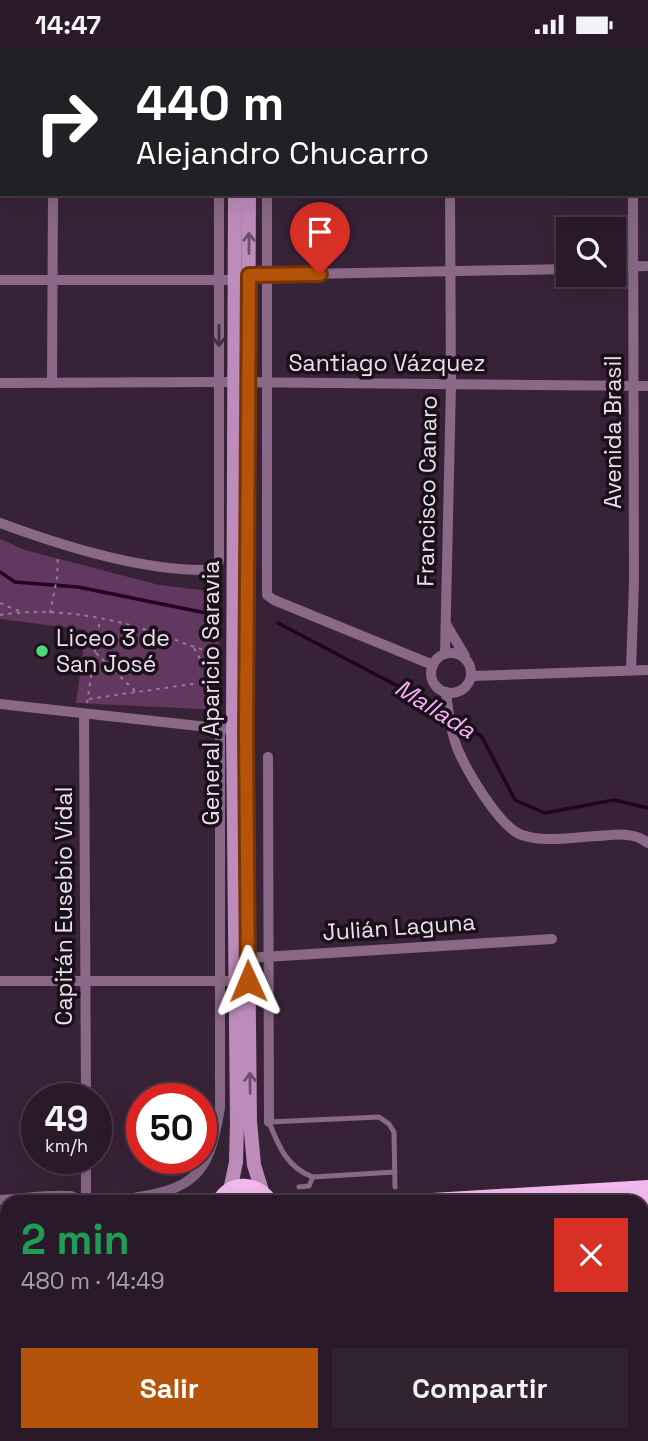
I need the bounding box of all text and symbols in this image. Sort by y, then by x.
text: 14:47 [35,8,101,42]
text: 440 m [136,72,284,134]
icon: right [21,77,112,168]
text: Alejandro Chucarro [136,133,429,173]
pin [290,202,350,274]
icon: arrive [301,213,339,251]
map controls [556,217,626,287]
button: search [556,217,626,287]
one-way arrow [242,231,256,254]
one-way arrow [212,324,226,347]
street label: Santiago Vázquez [288,348,486,378]
street label: Avenida Brasil [598,355,628,509]
street label: Francisco Canaro [410,395,444,587]
street label: General Aparicio Saravia [196,560,226,826]
place label: Liceo 3 de San José [56,623,170,679]
marker: Liceo 3 de San José [34,643,50,659]
water label: Mallada [389,672,481,745]
street label: Capitán Eusebio Vidal [49,787,79,1025]
street label: Julián Laguna [321,907,477,947]
position arrow [211,944,285,1018]
one-way arrow [243,1071,257,1094]
speed limit sign: 50 [126,1083,217,1174]
text: 49 [45,1097,88,1141]
text: km/h [45,1134,88,1157]
text: 2 min [21,1213,130,1266]
button: close [554,1218,628,1292]
text: 480 m · 14:49 [21,1266,165,1296]
button: Salir [21,1348,318,1428]
button: Compartir [332,1348,628,1428]

